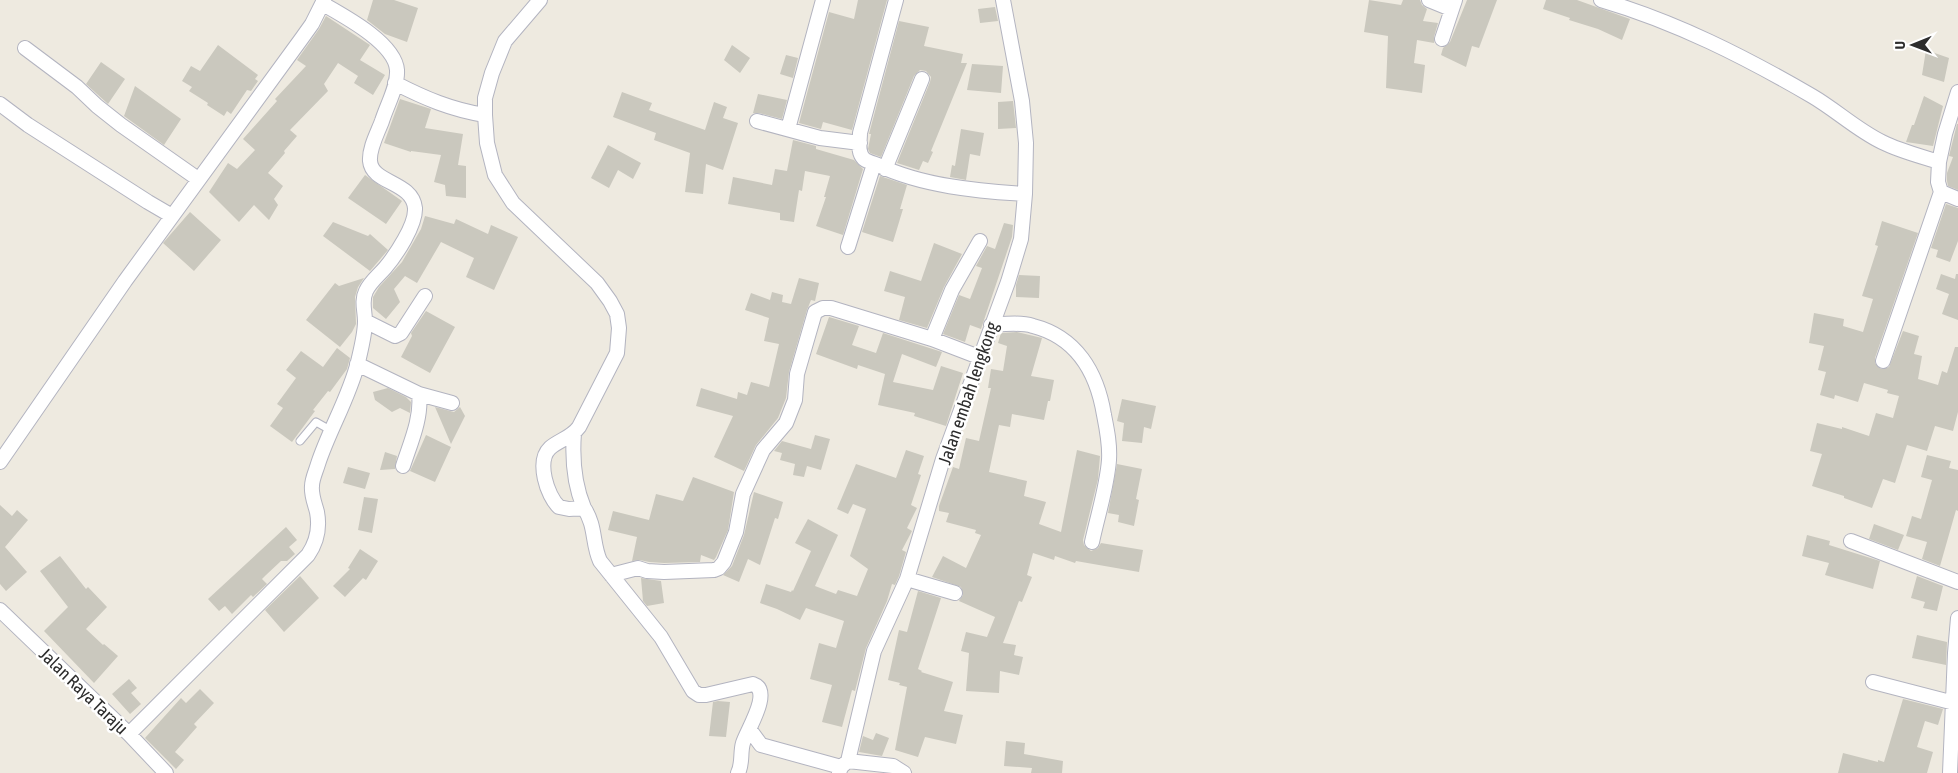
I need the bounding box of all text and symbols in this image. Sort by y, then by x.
north arrow [1888,20,1938,70]
text: U [1892,41,1908,49]
street label: Jalan embah lengkong [934,319,1002,467]
street label: Jalan Raya Taraju [35,643,133,739]

